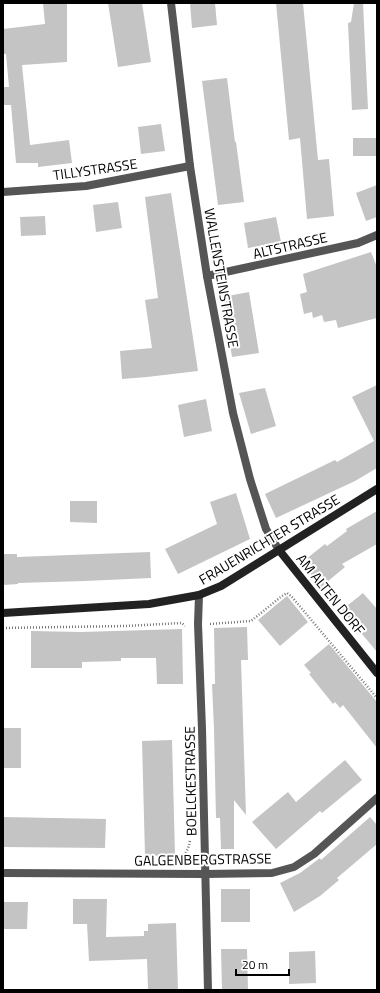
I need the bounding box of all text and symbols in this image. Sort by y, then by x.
street label: TILLYSTRASSE [51,153,139,185]
street label: WALLENSTEINSTRASSE [199,207,245,350]
street label: ALTSTRASSE [251,226,330,264]
street label: FRAUENRICHTER STRASSE [195,488,344,589]
street label: AM ALTEN DORF [292,549,370,639]
street label: BOELCKESTRASSE [179,726,201,836]
street label: GALGENBERGSTRASSE [134,847,272,871]
scale bar [236,951,289,977]
text: 20 m [242,955,268,974]

